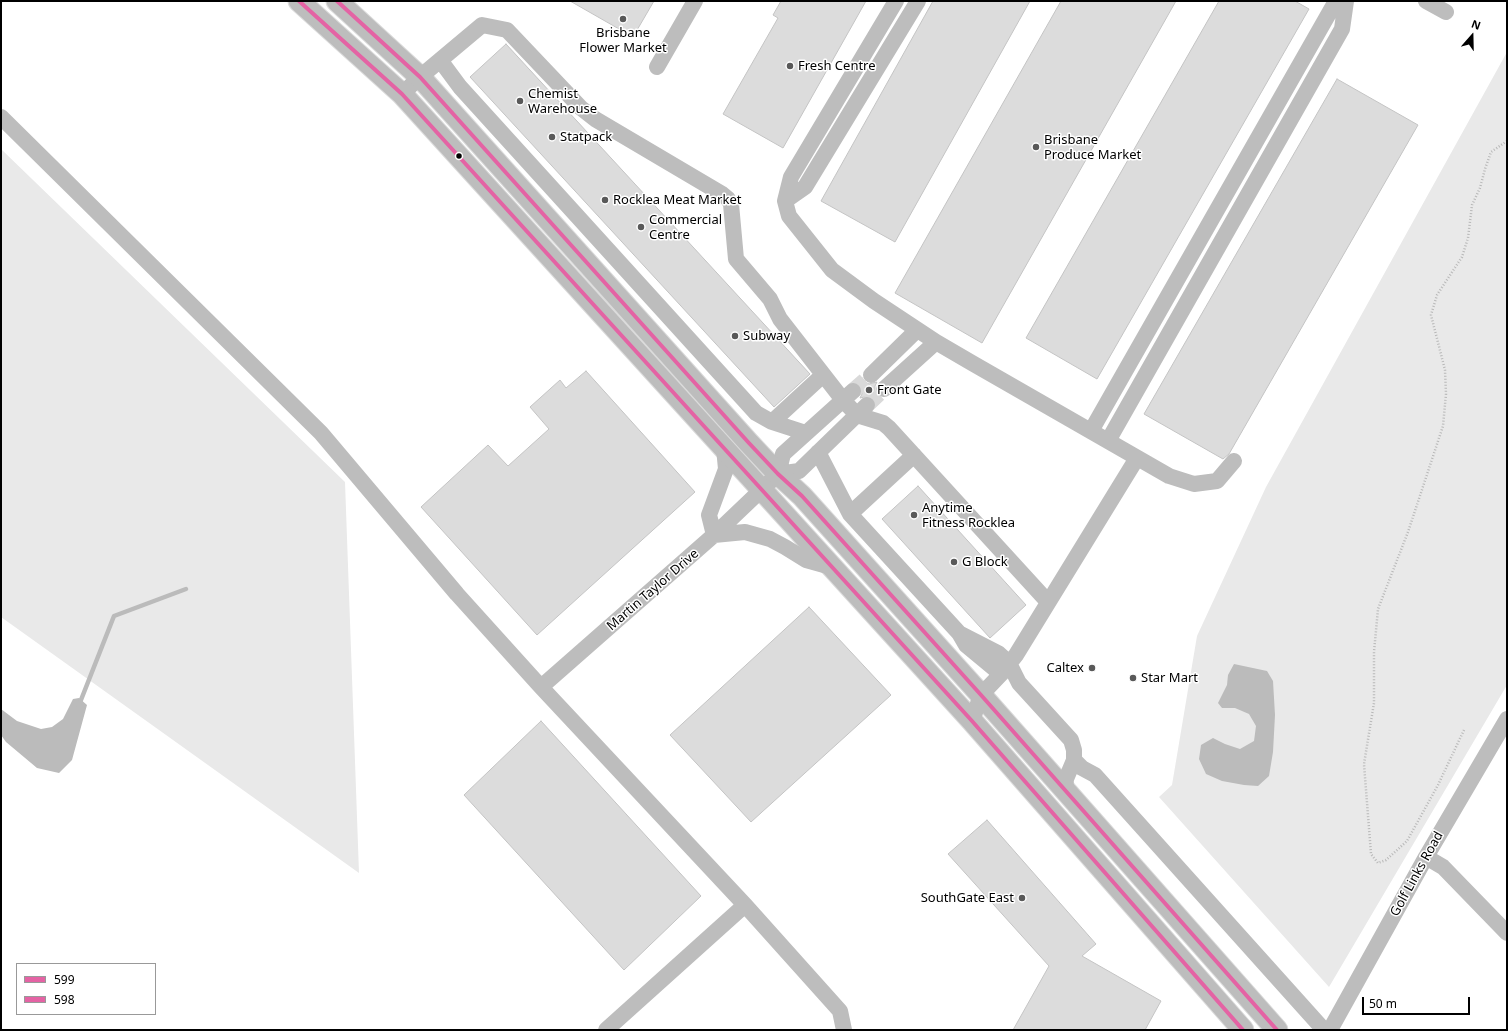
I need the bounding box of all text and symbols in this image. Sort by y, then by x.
marker: Brisbane Flower Market [618,14,628,24]
north arrow [1452,16,1492,56]
text: N [1469,16,1483,33]
place label: Brisbane Flower Market [579,25,667,56]
place label: Fresh Centre [798,58,876,74]
marker: Fresh Centre [785,61,795,71]
place label: Chemist Warehouse [528,86,597,117]
marker: Chemist Warehouse [515,96,525,106]
place label: Statpack [560,129,612,145]
marker: Statpack [547,132,557,142]
place label: Brisbane Produce Market [1044,132,1141,163]
marker: Brisbane Produce Market [1031,142,1041,152]
unlabelled marker [454,151,464,161]
place label: Rocklea Meat Market [613,192,741,208]
marker: Rocklea Meat Market [600,195,610,205]
place label: Commercial Centre [649,212,722,243]
marker: Commercial Centre [636,222,646,232]
place label: Subway [743,328,790,344]
marker: Subway [730,331,740,341]
place label: Front Gate [877,382,942,398]
marker: Front Gate [864,385,874,395]
place label: Anytime Fitness Rocklea [922,500,1015,531]
marker: Anytime Fitness Rocklea [909,510,919,520]
street label: Martin Taylor Drive [604,546,702,634]
place label: G Block [962,554,1008,570]
marker: G Block [949,557,959,567]
place label: Caltex [1046,660,1084,676]
marker: Caltex [1087,663,1097,673]
place label: Star Mart [1141,670,1198,686]
marker: Star Mart [1128,673,1138,683]
street label: Golf Links Road [1387,829,1447,919]
place label: SouthGate East [921,890,1014,906]
marker: SouthGate East [1017,893,1027,903]
legend [16,963,156,1015]
text: 599 [54,971,75,988]
scale bar [1364,989,1472,1015]
text: 598 [54,991,75,1008]
text: 50 m [1369,995,1397,1012]

